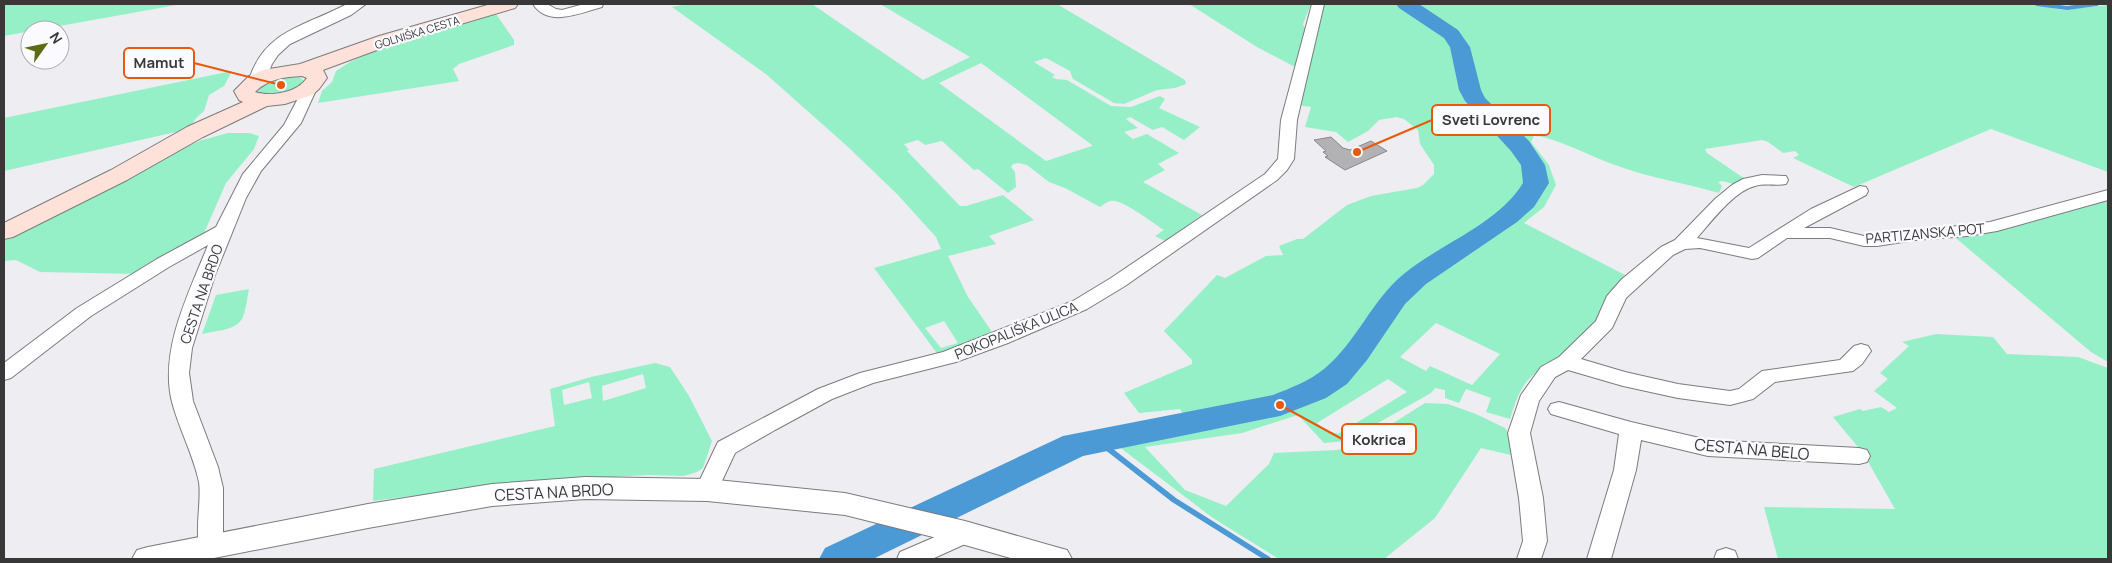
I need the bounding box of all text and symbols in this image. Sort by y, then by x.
street label: GOLNIŠKA CESTA [373,12,461,52]
north arrow [20,20,70,70]
text: N [46,28,67,47]
callout: Mamut [124,48,194,78]
text: Mamut [134,52,184,73]
callout: Sveti Lovrenc [1432,105,1550,135]
text: Sveti Lovrenc [1442,109,1541,130]
street label: PARTIZANSKA POT [1865,218,1986,248]
street label: CESTA NA BRDO [175,242,227,346]
street label: POKOPALIŠKA ULICA [952,297,1080,363]
callout: Kokrica [1342,424,1416,454]
text: Kokrica [1352,429,1406,450]
street label: CESTA NA BELO [1694,433,1811,465]
street label: CESTA NA BRDO [494,478,614,506]

